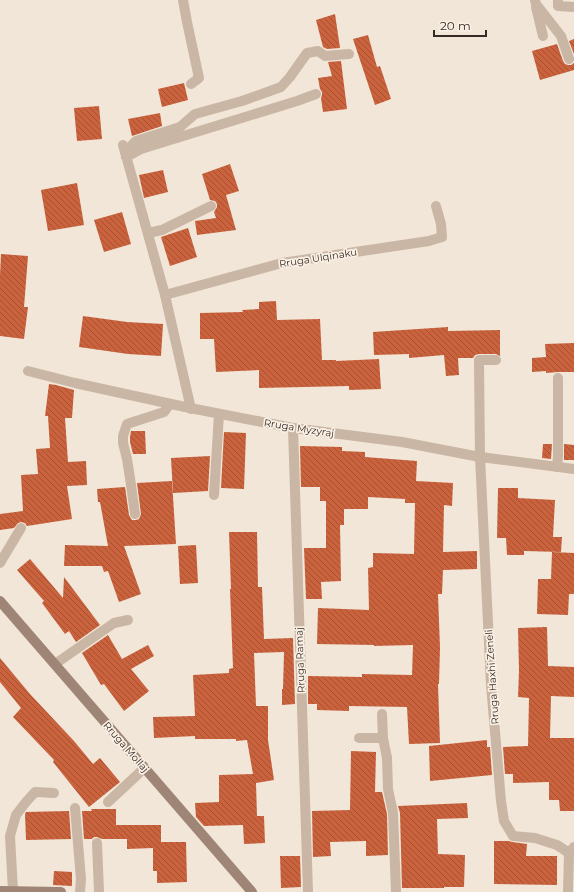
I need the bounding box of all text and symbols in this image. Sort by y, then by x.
scale bar [434,12,486,38]
text: 20 m [440,18,471,33]
street label: Rruga Ulqinaku [278,245,358,271]
street label: Rruga Myzyraj [263,416,335,440]
street label: Rruga Ramaj [292,627,308,693]
street label: Rruga Haxhi Zeneli [482,629,502,725]
street label: Rruga Mollaj [100,719,152,775]

